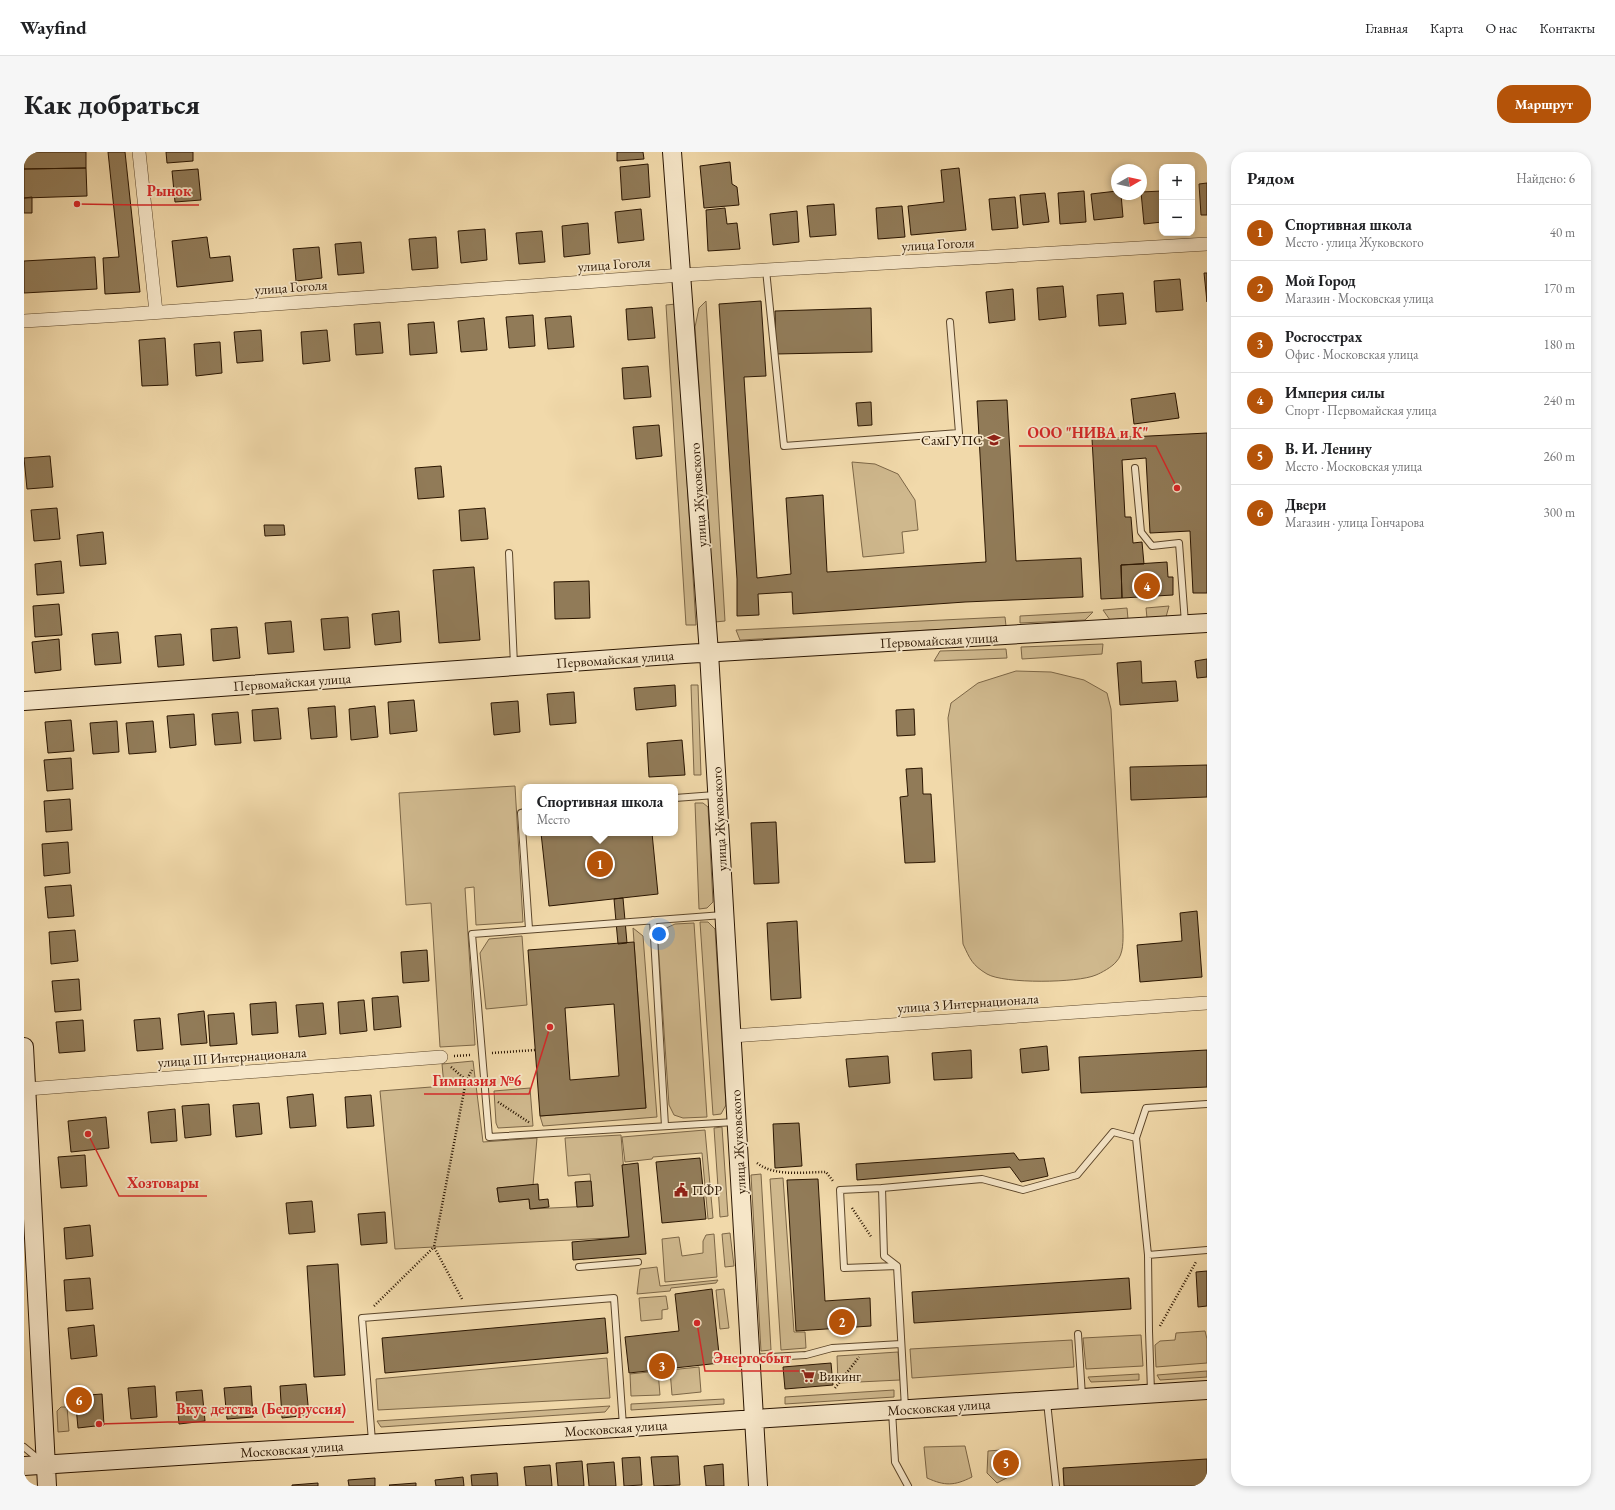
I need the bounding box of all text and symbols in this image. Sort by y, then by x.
text: Wayfind [20,15,87,40]
text: Главная [1365,19,1408,37]
text: Карта [1430,19,1463,37]
text: О нас [1485,19,1517,37]
text: Контакты [1539,19,1595,37]
button: Маршрут [1497,85,1591,123]
text: Как добраться [24,86,200,122]
north arrow [1111,164,1147,200]
map controls [1159,164,1195,236]
button: + [1159,164,1195,200]
text: Рядом [1247,167,1295,189]
text: Найдено: 6 [1516,170,1575,187]
callout: Рынок [139,178,199,205]
text: Рынок [147,181,192,200]
button: − [1159,200,1195,236]
text: Спортивная школа [1285,215,1412,234]
text: 1 [1257,224,1263,241]
text: 40 m [1550,224,1575,241]
street label: улица Гоголя [901,233,975,255]
text: Место · улица Жуковского [1285,234,1424,251]
street label: улица Гоголя [577,252,651,276]
text: Мой Город [1285,271,1356,290]
street label: улица Гоголя [254,275,328,299]
text: 2 [1257,280,1263,297]
text: 170 m [1544,280,1575,297]
text: Магазин · Московская улица [1285,290,1434,307]
text: Росгосстрах [1285,327,1362,346]
text: 3 [1257,336,1263,353]
text: 180 m [1544,336,1575,353]
text: Офис · Московская улица [1285,346,1418,363]
text: Империя силы [1285,383,1385,402]
text: 4 [1257,392,1263,409]
text: 240 m [1544,392,1575,409]
text: Спорт · Первомайская улица [1285,402,1437,419]
callout: OOO "НИВА и К" [1019,419,1156,446]
text: OOO "НИВА и К" [1027,423,1149,442]
place label: СамГУПС [921,431,983,449]
school or university icon: СамГУПС [986,432,1002,448]
text: В. И. Ленину [1285,439,1372,458]
street label: улица Жуковского [685,442,711,548]
text: 5 [1257,448,1263,465]
text: 260 m [1544,448,1575,465]
text: Место · Московская улица [1285,458,1422,475]
text: Двери [1285,495,1326,514]
text: 6 [1257,504,1263,521]
text: 300 m [1544,504,1575,521]
text: Магазин · улица Гончарова [1285,514,1424,531]
pin: 4 [1134,571,1160,601]
street label: Первомайская улица [880,628,999,652]
street label: Первомайская улица [555,646,675,672]
street label: Первомайская улица [232,669,352,695]
street label: улица Жуковского [707,766,731,872]
popup [522,784,678,836]
text: Спортивная школа [537,792,663,811]
text: Место [537,811,570,828]
pin: 1 [587,849,613,879]
your location [649,924,669,944]
street label: улица 3 Интернационала [897,989,1040,1017]
street label: улица III Интернационала [157,1043,307,1071]
callout: Гимназия №6 [424,1067,529,1094]
text: Гимназия №6 [433,1071,522,1090]
street label: улица Жуковского [726,1089,750,1195]
callout: Хозтовары [119,1169,207,1196]
text: Хозтовары [126,1173,199,1192]
place label: ПФР [692,1181,722,1199]
public building icon: ПФР [673,1182,689,1198]
pin: 2 [829,1307,855,1337]
callout: Энергосбыт [705,1344,799,1371]
text: Энергосбыт [713,1348,791,1367]
pin: 3 [649,1351,675,1381]
place label: Викинг [819,1367,861,1385]
supermarket icon: Викинг [800,1368,816,1384]
pin: 6 [66,1385,92,1415]
street label: Московская улица [887,1394,992,1420]
callout: Вкус детства (Белоруссия) [168,1395,354,1422]
text: Вкус детства (Белоруссия) [176,1399,346,1418]
street label: Московская улица [564,1415,669,1441]
street label: Московская улица [240,1436,345,1462]
pin: 5 [993,1448,1019,1478]

